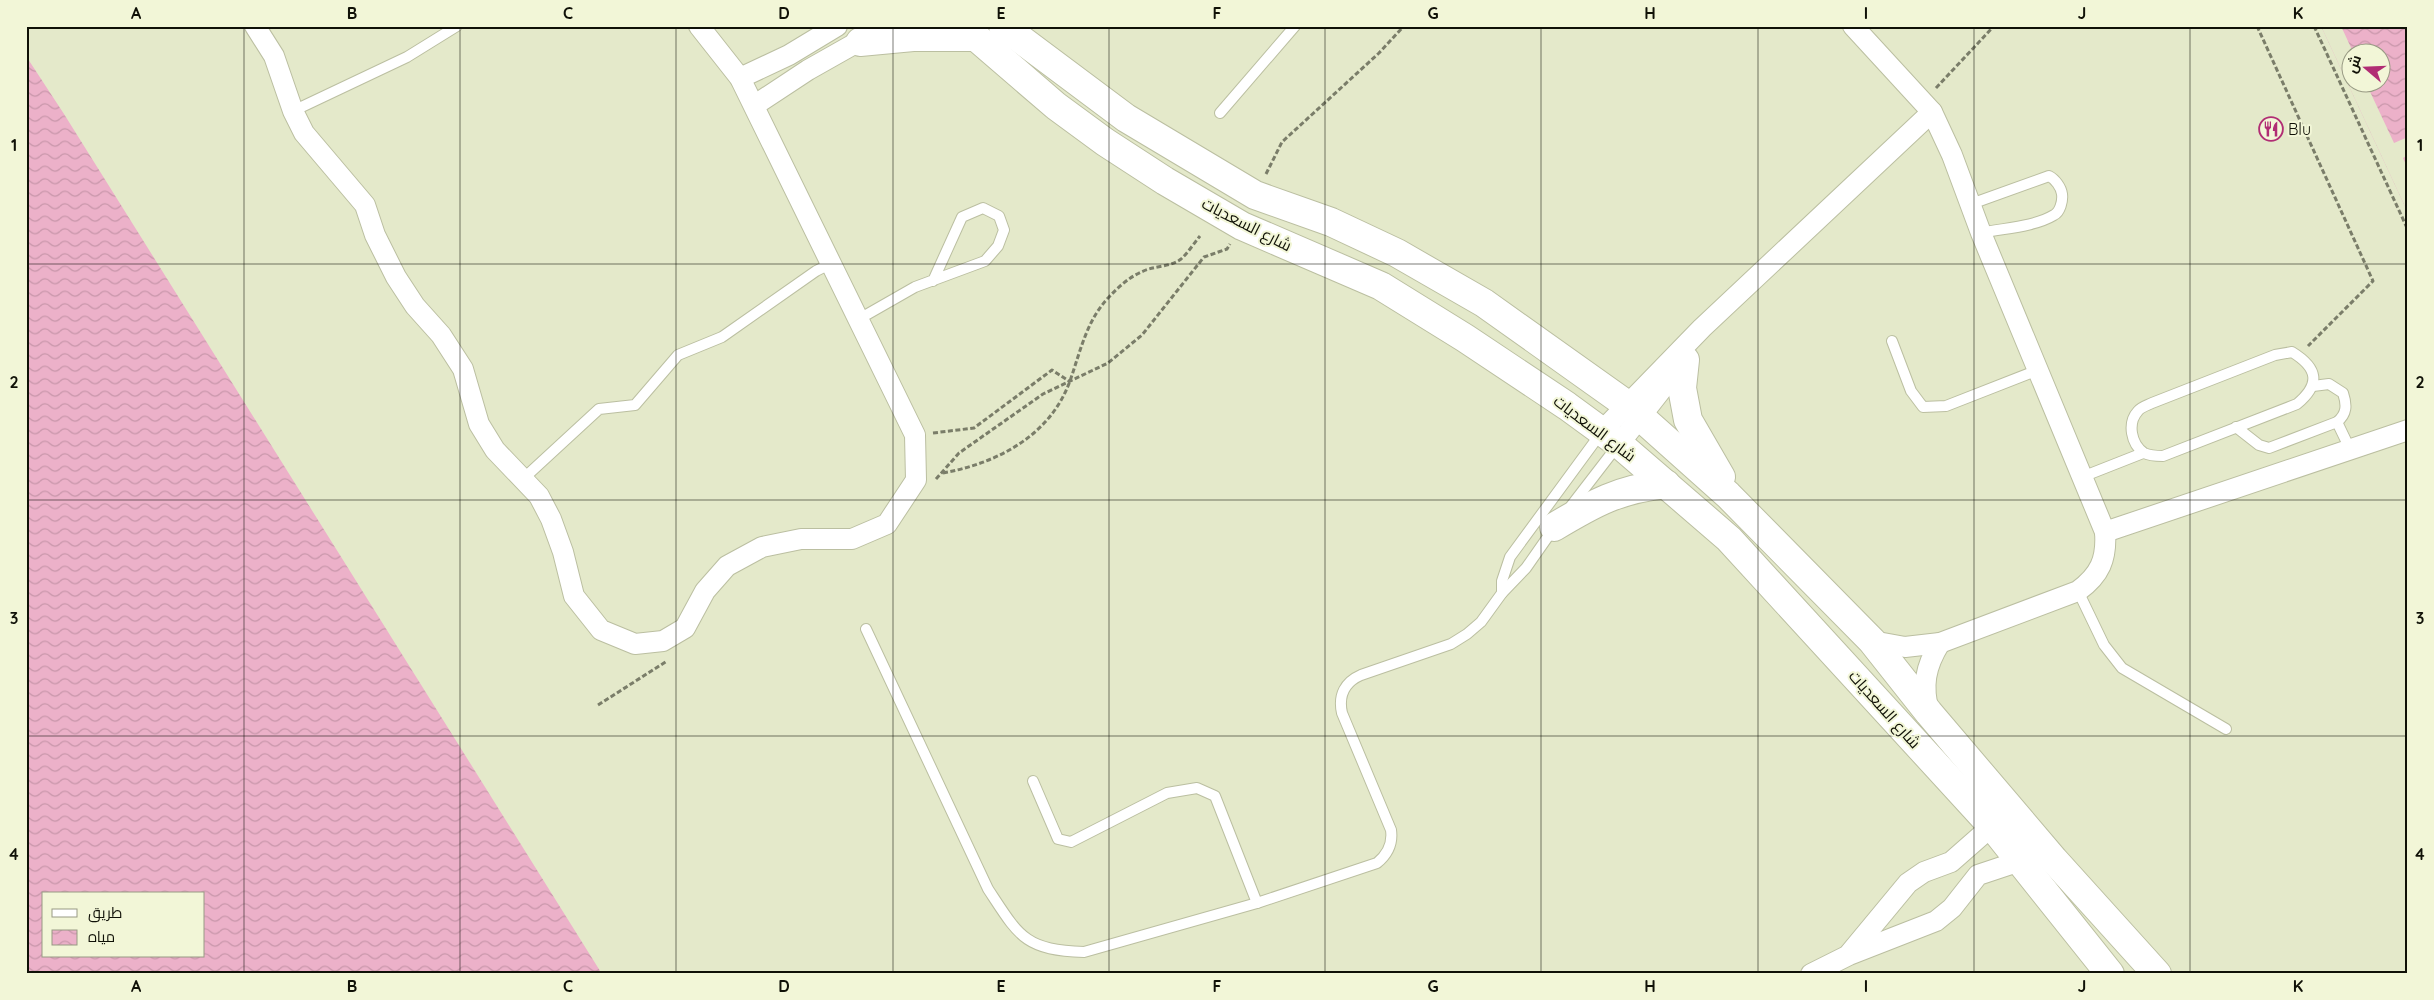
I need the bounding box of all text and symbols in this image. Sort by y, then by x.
text: A [131,3,142,23]
text: B [347,3,357,23]
text: C [563,3,573,23]
text: D [778,3,790,23]
text: E [996,3,1006,23]
text: F [1213,3,1222,23]
text: G [1427,3,1439,23]
text: H [1644,3,1656,23]
text: I [1864,3,1868,23]
text: J [2078,3,2086,23]
text: K [2293,3,2303,23]
north arrow [2342,42,2392,92]
text: ش [2342,52,2365,75]
restaurant icon: Blu [2258,116,2284,142]
place label: Blu [2288,119,2311,139]
text: 1 [11,135,17,155]
text: 1 [2417,135,2423,155]
street label: شارع السعديات [1198,193,1295,257]
text: 2 [9,372,19,392]
text: 2 [2415,372,2425,392]
street label: شارع السعديات [1549,390,1640,467]
text: 3 [10,608,18,628]
text: 3 [2416,608,2424,628]
street label: شارع السعديات [1843,666,1925,754]
text: 4 [9,844,19,864]
text: 4 [2415,844,2425,864]
legend [42,892,205,958]
text: طريق [88,903,122,923]
text: مياه [88,927,115,946]
text: A [131,976,142,996]
text: B [347,976,357,996]
text: C [563,976,573,996]
text: D [778,976,790,996]
text: E [996,976,1006,996]
text: F [1213,976,1222,996]
text: G [1427,976,1439,996]
text: H [1644,976,1656,996]
text: I [1864,976,1868,996]
text: J [2078,976,2086,996]
text: K [2293,976,2303,996]

